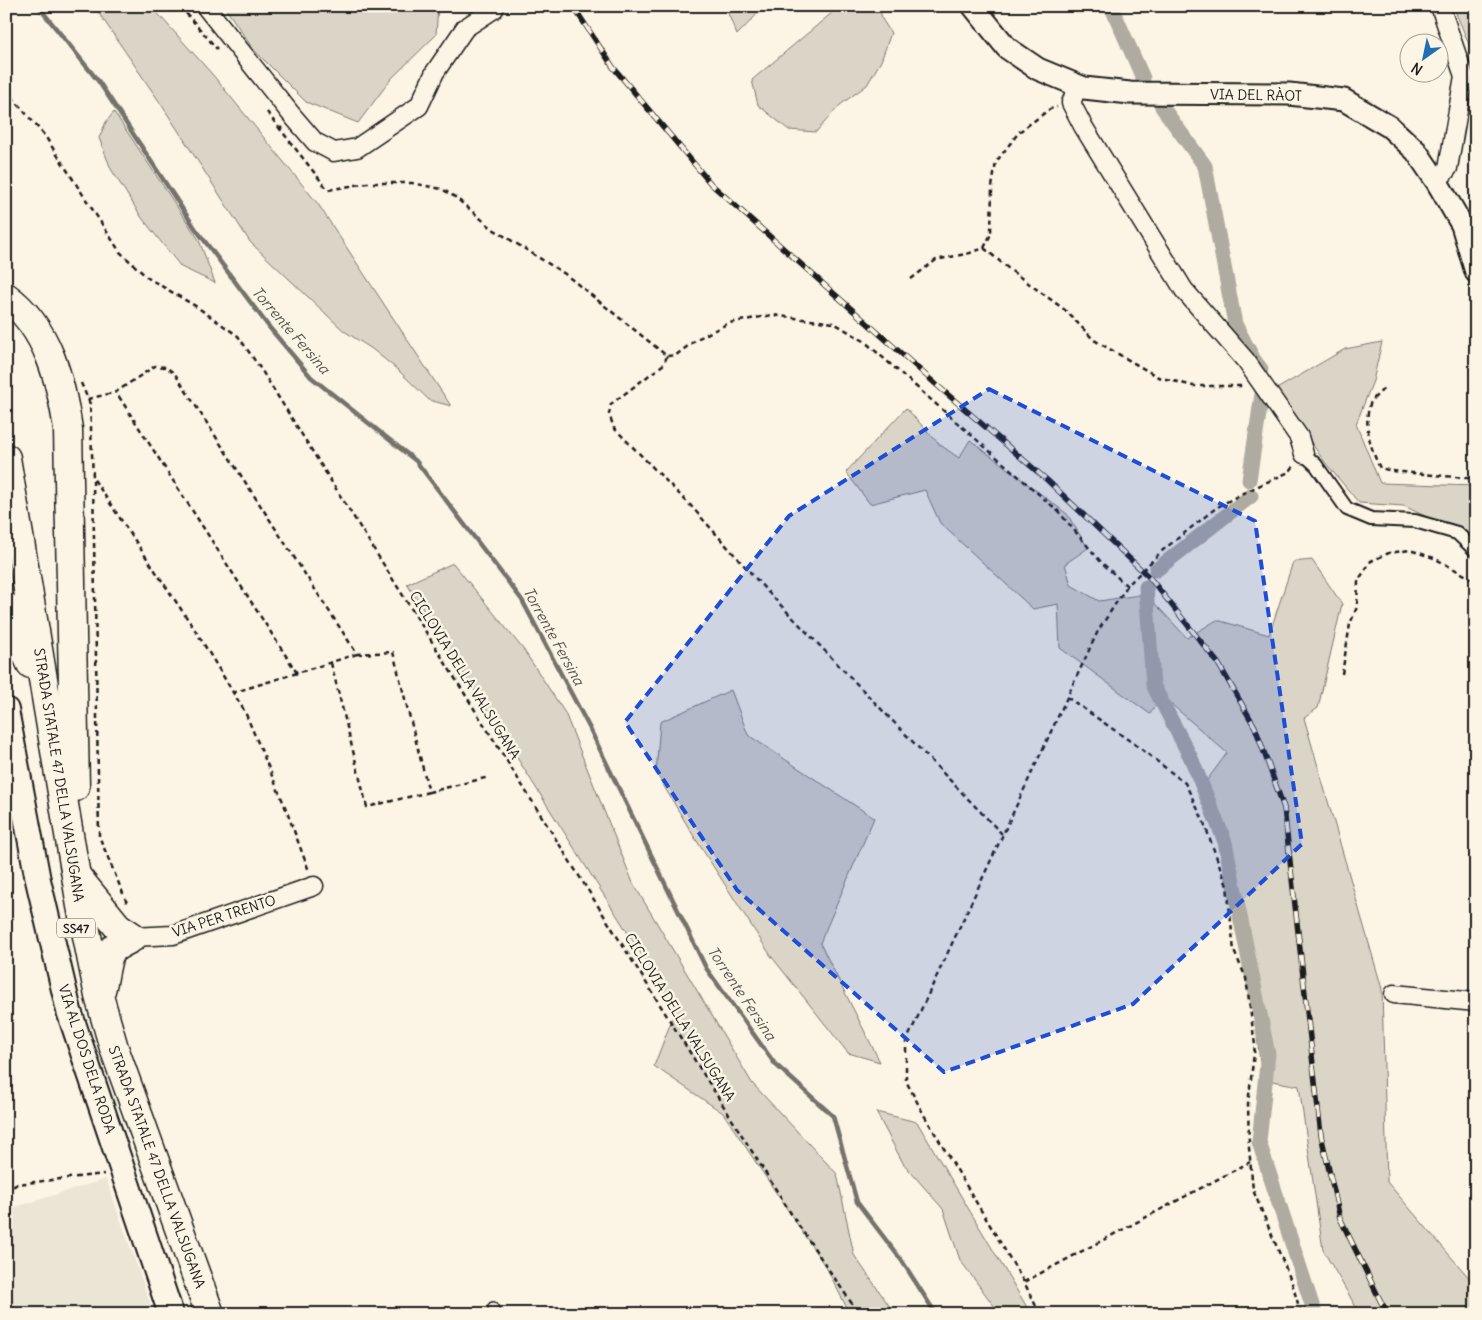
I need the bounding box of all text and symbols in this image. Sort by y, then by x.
north arrow [1400,32,1450,82]
text: N [1408,59,1426,79]
street label: VIA DEL RÀOT [1210,85,1302,105]
water label: Torrente Fersina [248,282,335,379]
water label: Torrente Fersina [519,583,590,690]
street label: CICLOVIA DELLA VALSUGANA [406,588,524,762]
street label: STRADA STATALE 47 DELLA VALSUGANA [30,647,88,903]
street label: VIA PER TRENTO [170,891,278,941]
road number: SS47 [57,918,95,938]
street label: CICLOVIA DELLA VALSUGANA [621,930,739,1104]
water label: Torrente Fersina [703,942,781,1045]
street label: VIA AL DOS DELA RODA [54,982,120,1136]
street label: STRADA STATALE 47 DELLA VALSUGANA [105,1043,209,1291]

